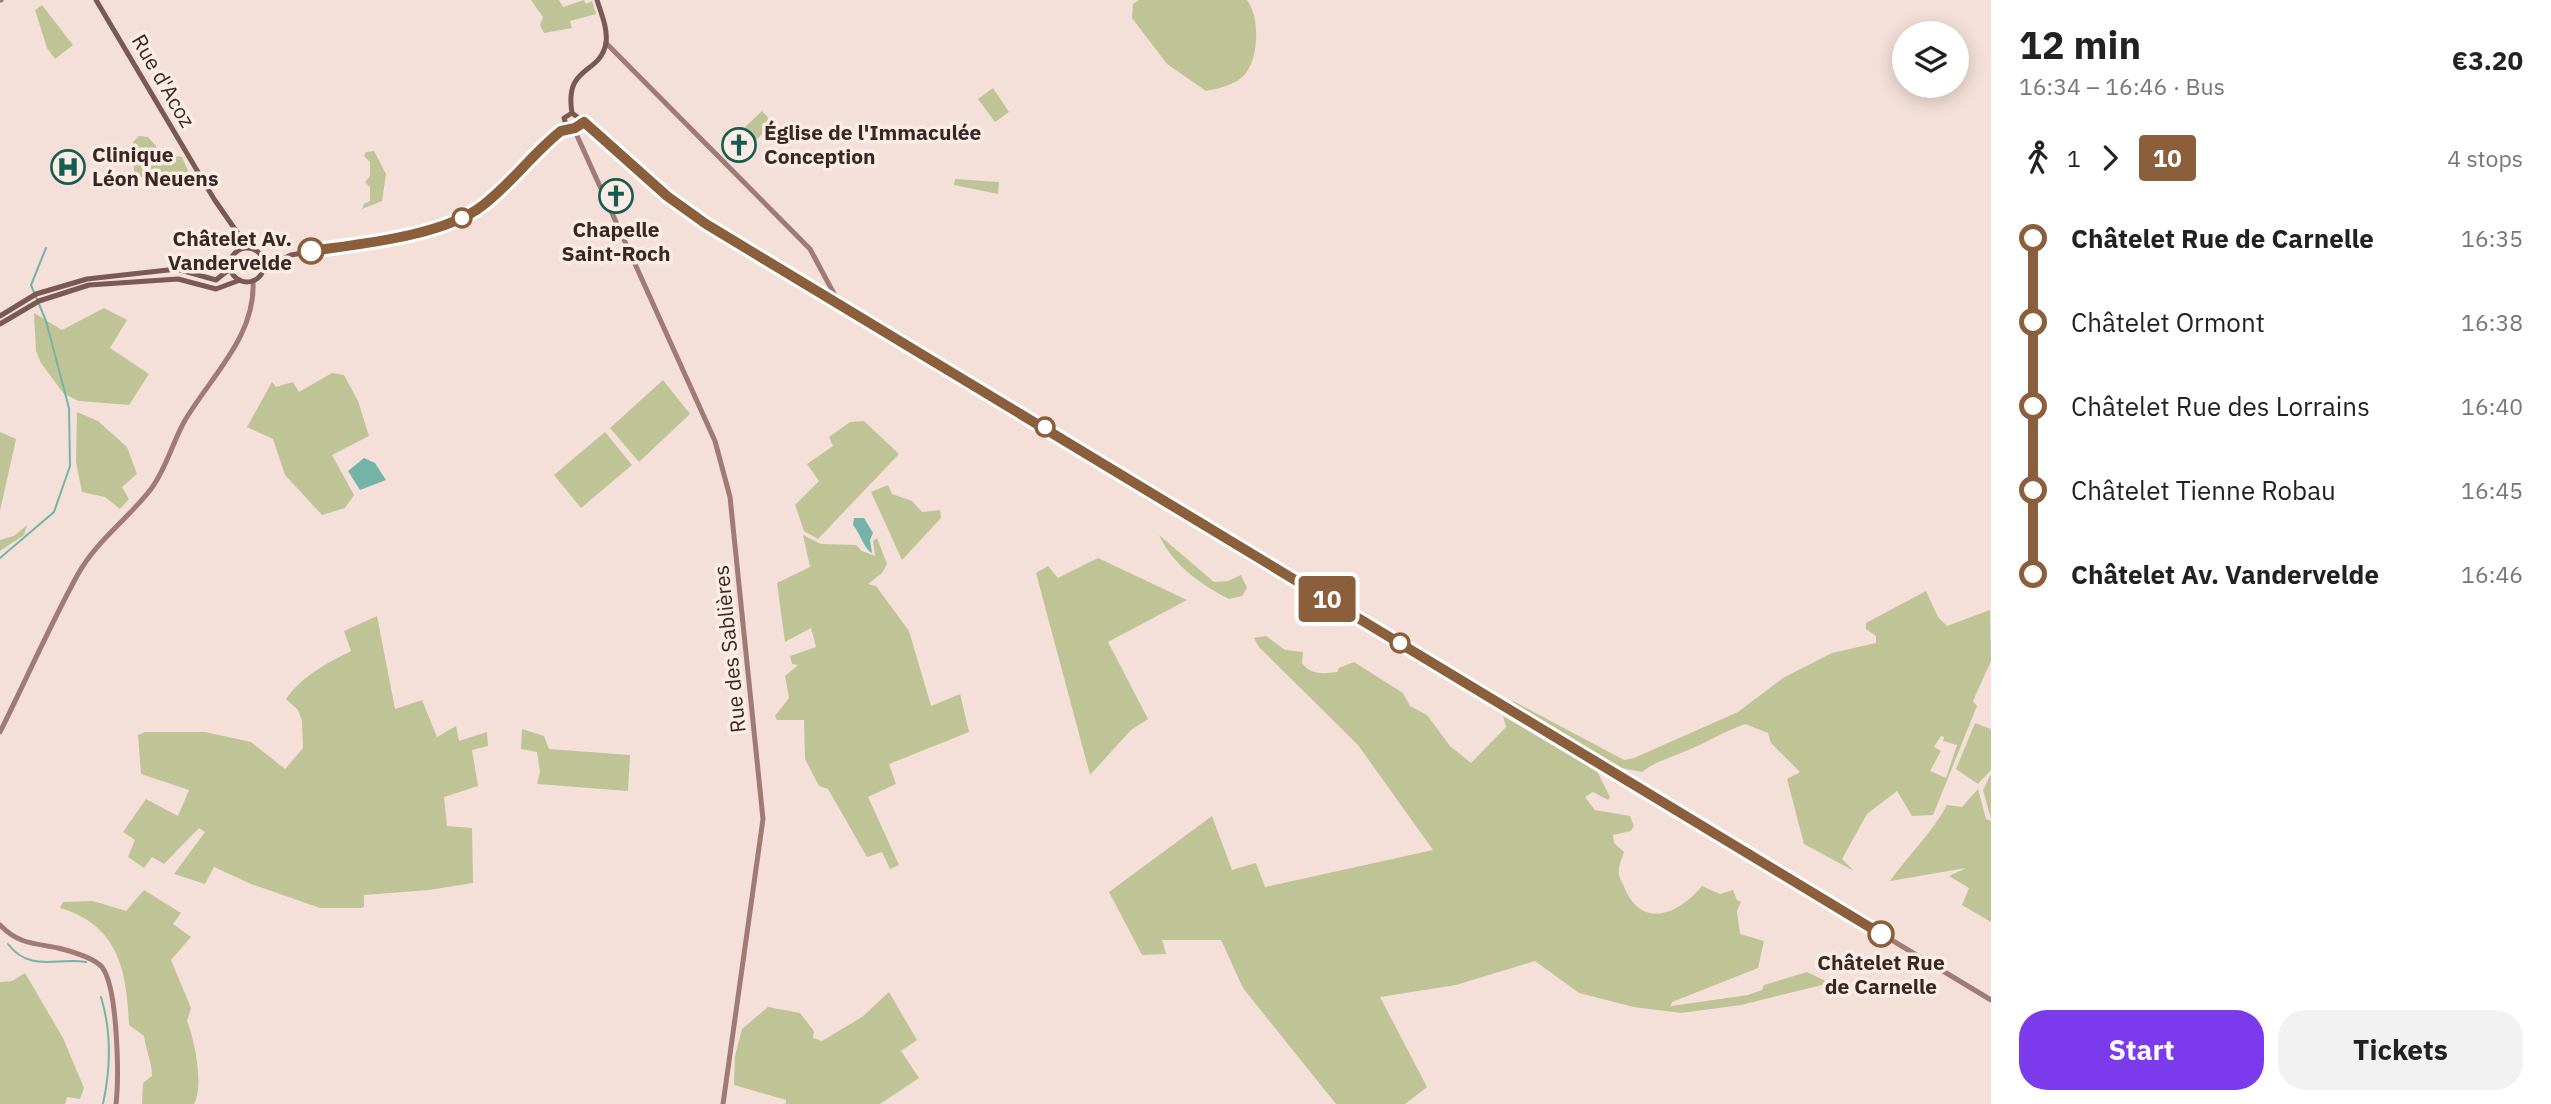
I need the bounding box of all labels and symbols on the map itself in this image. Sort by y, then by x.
street label: Rue d'Acoz [126,29,202,132]
place label: Église de l'Immaculée Conception [764,118,982,170]
church icon: Église de l'Immaculée Conception [720,126,758,164]
place label: Clinique Léon Neuens [92,140,218,192]
hospital icon: Clinique Léon Neuens [49,148,87,186]
church icon: Chapelle Saint-Roch [597,177,635,215]
unlabelled marker [452,208,472,228]
place label: Chapelle Saint-Roch [562,215,670,267]
place label: Châtelet Av. Vandervelde [168,224,292,276]
marker: Châtelet Av. Vandervelde [298,238,324,264]
unlabelled marker [1035,417,1055,437]
street label: Rue des Sablières [706,564,752,734]
line badge: 10 [1296,576,1358,622]
unlabelled marker [1390,633,1410,653]
marker: Châtelet Rue de Carnelle [1868,921,1894,947]
place label: Châtelet Rue de Carnelle [1817,948,1945,1000]

